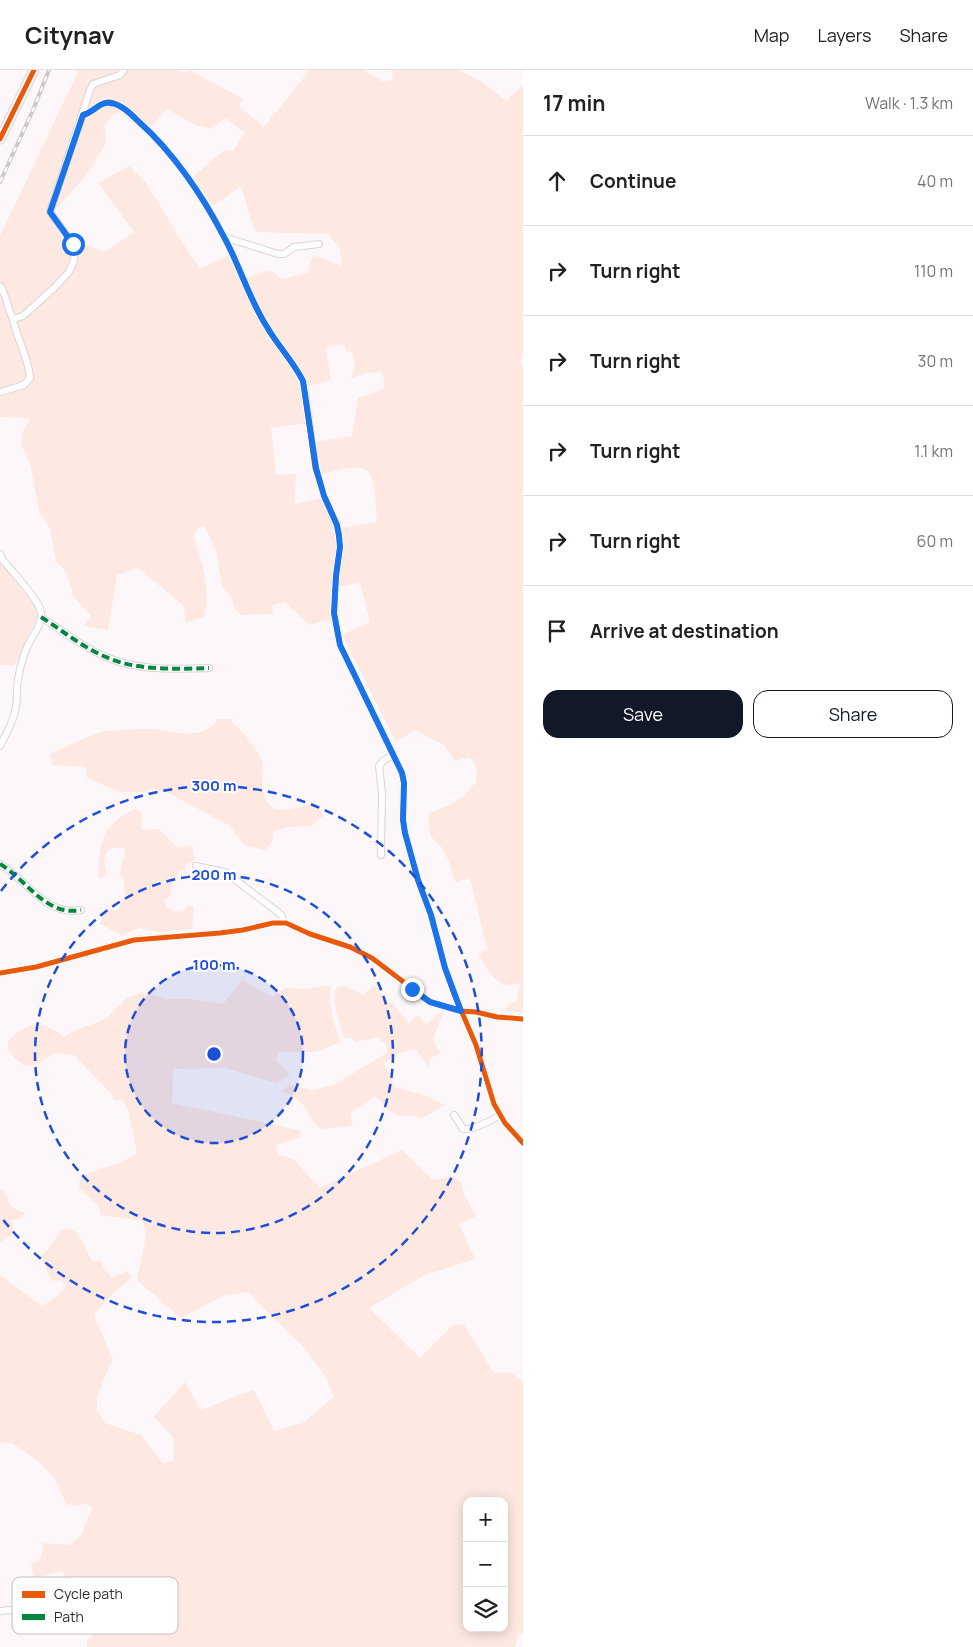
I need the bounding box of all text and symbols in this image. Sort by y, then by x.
text: Citynav [25,18,115,51]
text: Map [754,23,789,47]
text: Layers [817,23,871,47]
text: Share [899,23,948,47]
text: 17 min [543,89,606,117]
text: Walk · 1.3 km [865,92,953,114]
icon: ahead [543,167,571,195]
text: Continue [590,168,676,194]
text: 40 m [917,170,953,192]
route start [62,233,85,256]
icon: right [543,257,571,285]
text: Turn right [590,258,680,284]
text: 110 m [914,260,953,282]
icon: right [543,347,571,375]
text: Turn right [590,348,680,374]
text: 30 m [918,350,953,372]
icon: right [543,437,571,465]
text: Turn right [590,438,680,464]
text: 1.1 km [914,440,953,462]
icon: right [543,527,571,555]
text: Turn right [590,528,680,554]
text: 60 m [917,530,953,552]
icon: arrive [543,617,571,645]
text: Arrive at destination [590,618,779,644]
button: Save [543,690,743,738]
button: Share [753,690,953,738]
text: 300 m [192,775,236,796]
text: 200 m [191,864,237,885]
text: 100 m [193,954,235,975]
route end [401,978,424,1001]
centre of rings [205,1045,223,1063]
map controls [463,1497,508,1632]
button: + [463,1497,508,1542]
button: − [463,1542,508,1587]
legend [12,1577,178,1634]
text: Cycle path [54,1584,123,1603]
button: layers [463,1587,508,1632]
text: Path [54,1607,84,1626]

